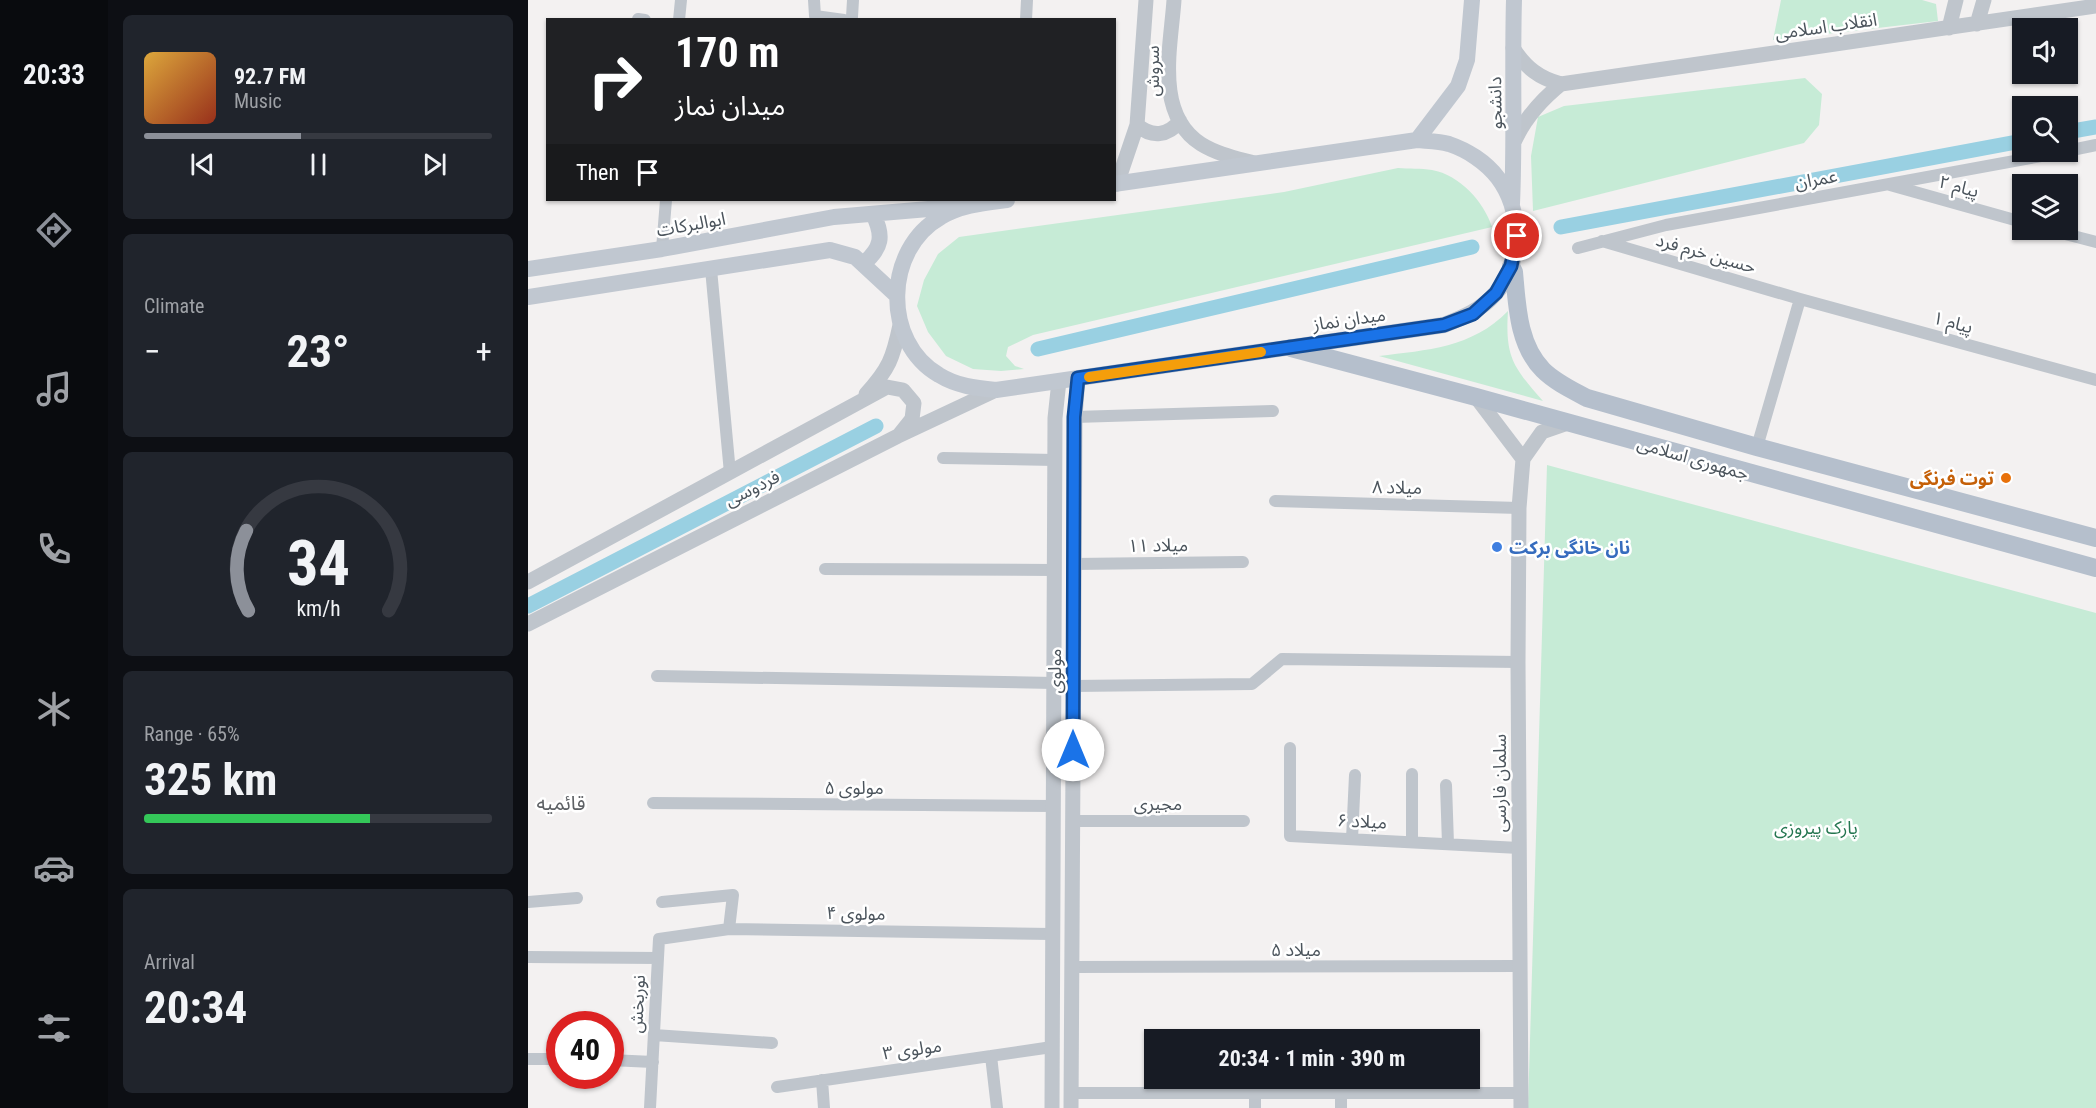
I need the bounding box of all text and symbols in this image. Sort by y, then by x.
street label: انقلاب اسلامی [1774,8,1878,45]
map controls [2012,18,2078,240]
button: sound [2012,18,2078,84]
text: 170 m [675,28,780,77]
icon: right [576,42,654,120]
street label: سروش [1142,45,1164,97]
text: 20:33 [23,59,85,91]
text: 92.7 FM [234,64,306,89]
street label: دانشجو [1484,76,1507,130]
text: Music [234,89,282,113]
text: میدان نماز [675,90,785,122]
button: search [2012,96,2078,162]
icon: previous [186,148,219,181]
icon: pause [302,148,335,181]
icon: next [418,148,451,181]
icon: arrive [631,156,664,189]
text: Then [576,160,619,185]
street label: عمران [1793,165,1839,194]
street label: پیام ۲ [1936,171,1981,205]
button: layers [2012,174,2078,240]
street label: ابوالبرکات [655,208,727,241]
icon: directions [33,209,75,251]
pin [1491,210,1542,261]
icon: arrive [1500,219,1533,252]
street label: حسین خرم فرد [1653,229,1758,281]
text: Climate [144,294,204,318]
street label: میدان نماز [1310,303,1387,336]
street label: پیام ۱ [1930,307,1975,341]
text: 23° [287,325,350,378]
text: − [144,332,161,371]
text: + [476,332,492,371]
icon: music [33,368,75,410]
street label: جمهوری اسلامی [1635,432,1751,485]
street label: فردوسی [721,465,783,512]
place label: توت فرنگی [1910,468,1995,490]
marker: توت فرنگی [1999,471,2013,485]
street label: میلاد ۸ [1372,476,1422,498]
text: 34 [286,527,350,600]
icon: phone [33,528,75,570]
street label: میلاد ۱۱ [1128,534,1188,556]
place label: نان خانگی برکت [1509,537,1630,559]
marker: نان خانگی برکت [1490,540,1504,554]
text: km/h [296,596,340,621]
street label: مولوی [1044,649,1066,693]
icon: climate [33,688,75,730]
position arrow [1041,718,1105,782]
text: Range · 65% [144,722,240,746]
street label: سلمان فارسی [1489,734,1511,832]
text: 325 km [144,753,277,806]
street label: مولوی ۵ [824,777,884,799]
district label: قائمیه [537,791,585,815]
street label: مجیری [1134,793,1182,815]
street label: میلاد ۶ [1337,809,1387,833]
park label: پارک پیروزی [1774,817,1858,839]
icon: car [33,847,75,889]
street label: مولوی ۴ [826,902,886,925]
street label: میلاد ۵ [1271,939,1321,960]
text: Arrival [144,950,195,974]
street label: نوربخش [625,974,650,1034]
text: 20:34 [144,981,247,1034]
icon: filters [33,1007,75,1049]
speed limit sign: 40 [546,1011,624,1089]
street label: مولوی ۳ [881,1034,943,1065]
text: 20:34 · 1 min · 390 m [1219,1046,1405,1071]

